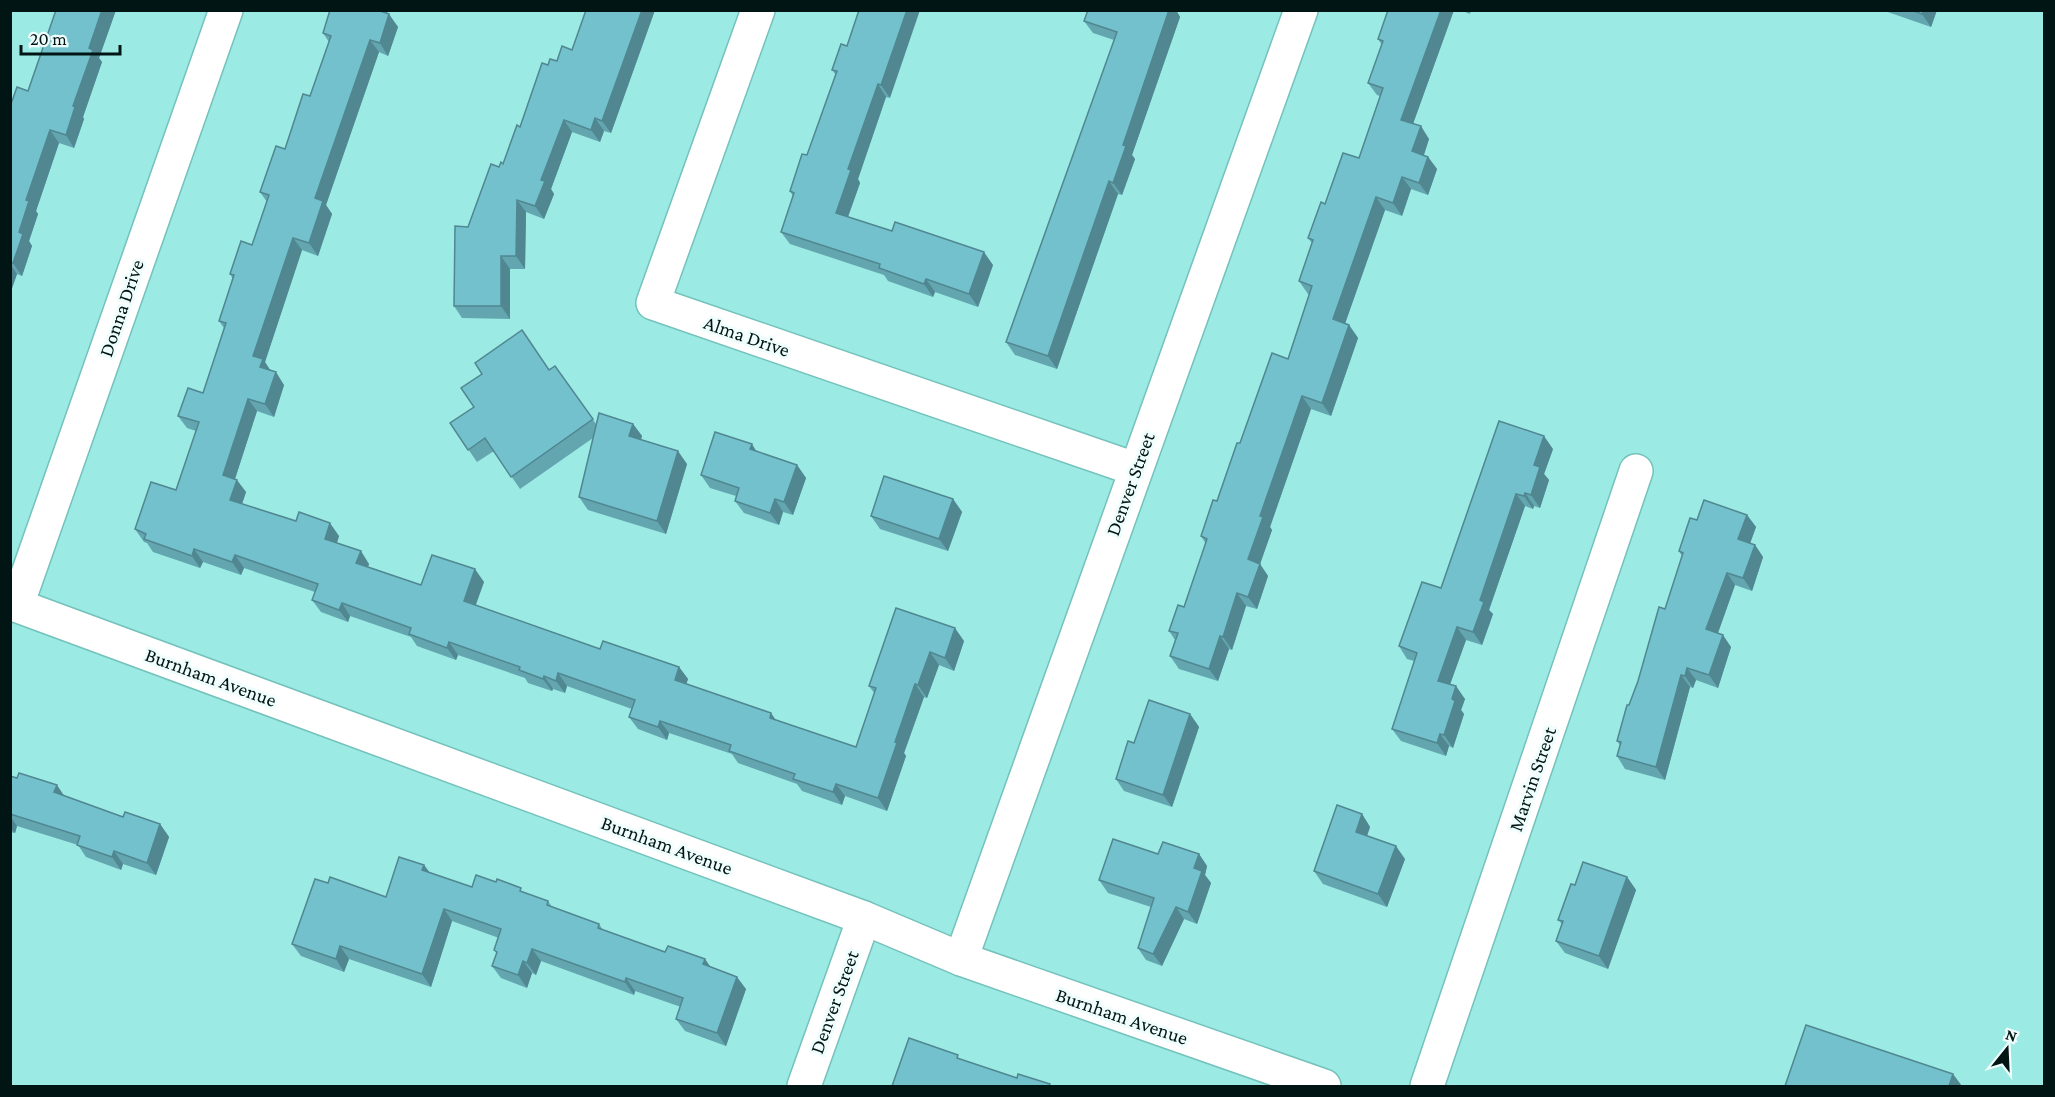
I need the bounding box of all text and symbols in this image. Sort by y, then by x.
scale bar [21,18,120,56]
text: 20 m [30,29,67,49]
street label: Donna Drive [94,256,148,359]
street label: Alma Drive [701,311,793,361]
street label: Denver Street [1101,429,1159,539]
street label: Burnham Avenue [142,643,280,711]
street label: Marvin Street [1504,724,1560,834]
street label: Burnham Avenue [598,811,736,879]
street label: Denver Street [805,947,863,1057]
street label: Burnham Avenue [1053,983,1191,1049]
north arrow [1977,1019,2037,1079]
text: N [2004,1025,2019,1045]

